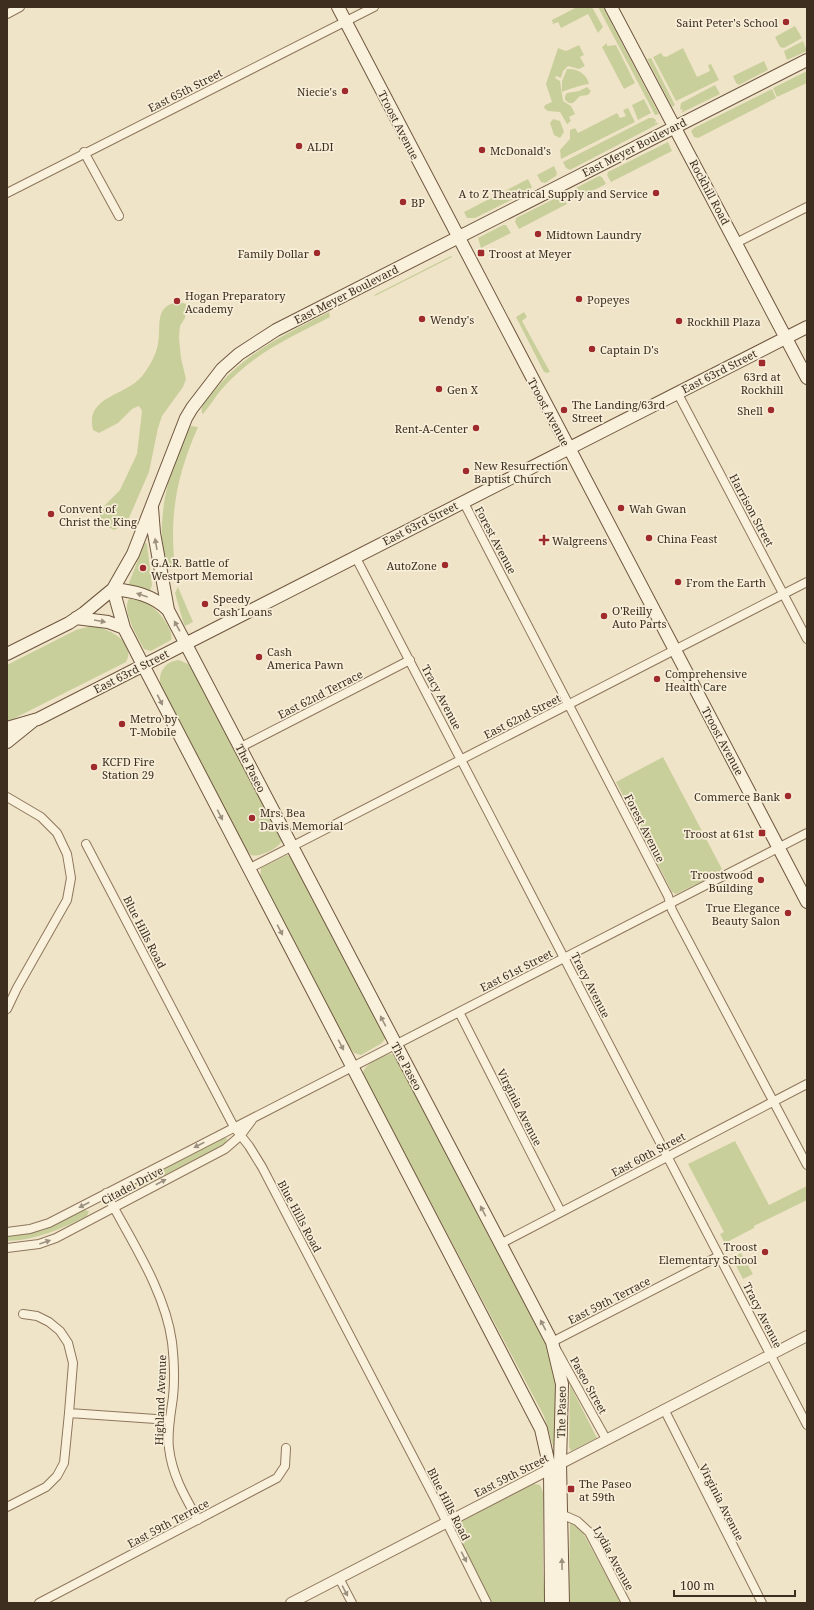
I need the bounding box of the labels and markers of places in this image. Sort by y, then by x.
place label: Saint Peter's School [676,15,779,30]
marker: Saint Peter's School [781,17,791,27]
place label: Niecie's [297,84,337,99]
marker: Niecie's [340,86,350,96]
place label: ALDI [307,139,334,154]
marker: ALDI [294,141,304,151]
place label: McDonald's [490,143,551,158]
marker: McDonald's [477,145,487,155]
place label: A to Z Theatrical Supply and Service [459,186,648,201]
marker: A to Z Theatrical Supply and Service [651,188,661,198]
place label: BP [411,195,425,210]
marker: BP [398,197,408,207]
place label: Midtown Laundry [546,227,642,242]
marker: Midtown Laundry [533,229,543,239]
place label: Family Dollar [238,246,310,261]
place label: Troost at Meyer [489,246,573,261]
marker: Family Dollar [312,248,322,258]
marker: Troost at Meyer [476,248,486,258]
place label: Hogan Preparatory Academy [185,288,286,316]
place label: Popeyes [587,292,630,307]
marker: Popeyes [574,294,584,304]
marker: Hogan Preparatory Academy [172,296,182,306]
place label: Wendy's [430,312,474,327]
marker: Wendy's [417,314,427,324]
place label: Rockhill Plaza [687,314,761,329]
marker: Rockhill Plaza [674,316,684,326]
place label: Captain D's [600,342,659,357]
marker: Captain D's [587,344,597,354]
marker: 63rd at Rockhill [757,358,767,368]
place label: 63rd at Rockhill [741,369,784,397]
place label: Gen X [447,382,479,397]
marker: Gen X [434,384,444,394]
place label: The Landing/63rd Street [572,397,666,425]
place label: Shell [737,403,764,418]
marker: The Landing/63rd Street [559,405,569,415]
marker: Shell [766,405,776,415]
place label: Rent-A-Center [395,421,469,436]
marker: Rent-A-Center [471,423,481,433]
place label: New Resurrection Baptist Church [474,458,568,486]
marker: New Resurrection Baptist Church [461,466,471,476]
place label: Convent of Christ the King [59,501,137,529]
place label: Wah Gwan [629,501,686,516]
marker: Wah Gwan [616,503,626,513]
marker: Convent of Christ the King [46,509,56,519]
place label: China Feast [657,531,717,546]
place label: Walgreens [552,533,607,548]
marker: China Feast [644,533,654,543]
marker: Walgreens [539,535,549,545]
place label: G.A.R. Battle of Westport Memorial [151,555,253,583]
place label: AutoZone [386,558,437,573]
marker: AutoZone [440,560,450,570]
marker: G.A.R. Battle of Westport Memorial [138,563,148,573]
place label: From the Earth [686,575,766,590]
marker: From the Earth [673,577,683,587]
place label: Speedy Cash Loans [213,591,272,619]
marker: Speedy Cash Loans [200,599,210,609]
place label: O'Reilly Auto Parts [612,603,666,631]
marker: O'Reilly Auto Parts [599,611,609,621]
place label: Cash America Pawn [267,644,344,672]
marker: Cash America Pawn [254,652,264,662]
place label: Comprehensive Health Care [665,666,747,694]
marker: Comprehensive Health Care [652,674,662,684]
place label: Metro by T-Mobile [130,711,178,739]
marker: Metro by T-Mobile [117,719,127,729]
place label: KCFD Fire Station 29 [102,754,155,782]
marker: KCFD Fire Station 29 [89,762,99,772]
place label: Commerce Bank [694,789,781,804]
marker: Commerce Bank [783,791,793,801]
place label: Mrs. Bea Davis Memorial [260,805,344,833]
marker: Mrs. Bea Davis Memorial [247,813,257,823]
place label: Troost at 61st [684,826,754,841]
marker: Troost at 61st [757,828,767,838]
place label: Troostwood Building [691,867,753,895]
marker: Troostwood Building [756,875,766,885]
place label: True Elegance Beauty Salon [706,900,780,928]
marker: True Elegance Beauty Salon [783,908,793,918]
place label: Troost Elementary School [659,1239,758,1267]
marker: Troost Elementary School [760,1247,770,1257]
place label: The Paseo at 59th [579,1476,632,1504]
marker: The Paseo at 59th [566,1484,576,1494]

